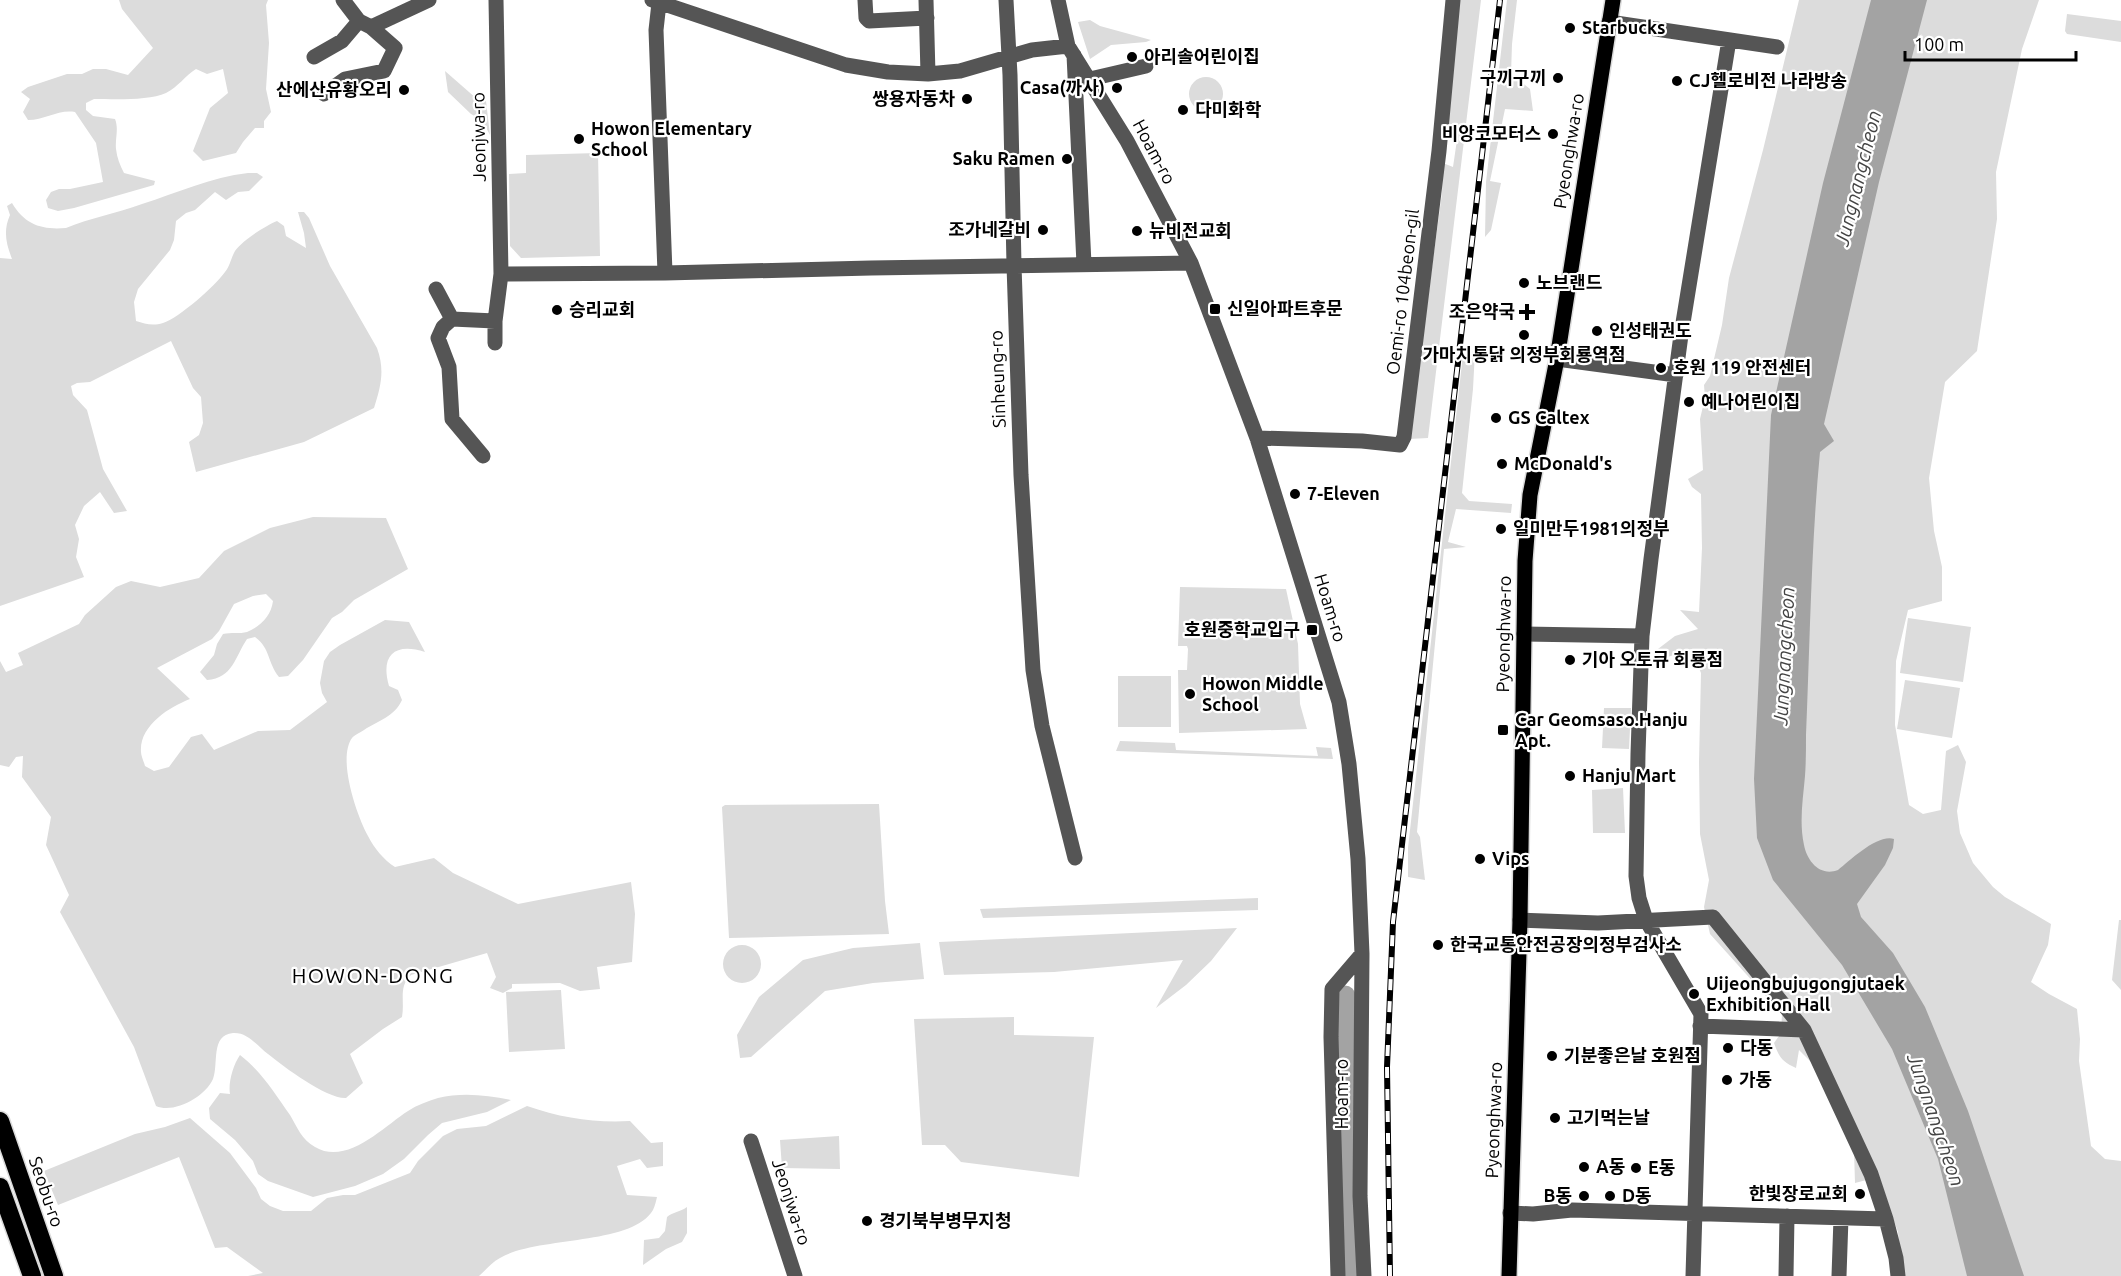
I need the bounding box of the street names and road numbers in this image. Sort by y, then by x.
street label: Jeonjwa-ro [467,92,489,182]
street label: Pyeonghwa-ro [1549,92,1587,210]
street label: Hoam-ro [1130,116,1180,187]
street label: Oemi-ro 104beon-gil [1382,208,1422,376]
street label: Sinheung-ro [985,330,1009,428]
street label: Hoam-ro [1311,571,1351,644]
street label: Pyeonghwa-ro [1492,575,1514,692]
street label: Hoam-ro [1331,1059,1351,1129]
street label: Pyeonghwa-ro [1481,1061,1505,1179]
street label: Seobu-ro [26,1154,68,1230]
street label: Jeonjwa-ro [769,1156,815,1247]

